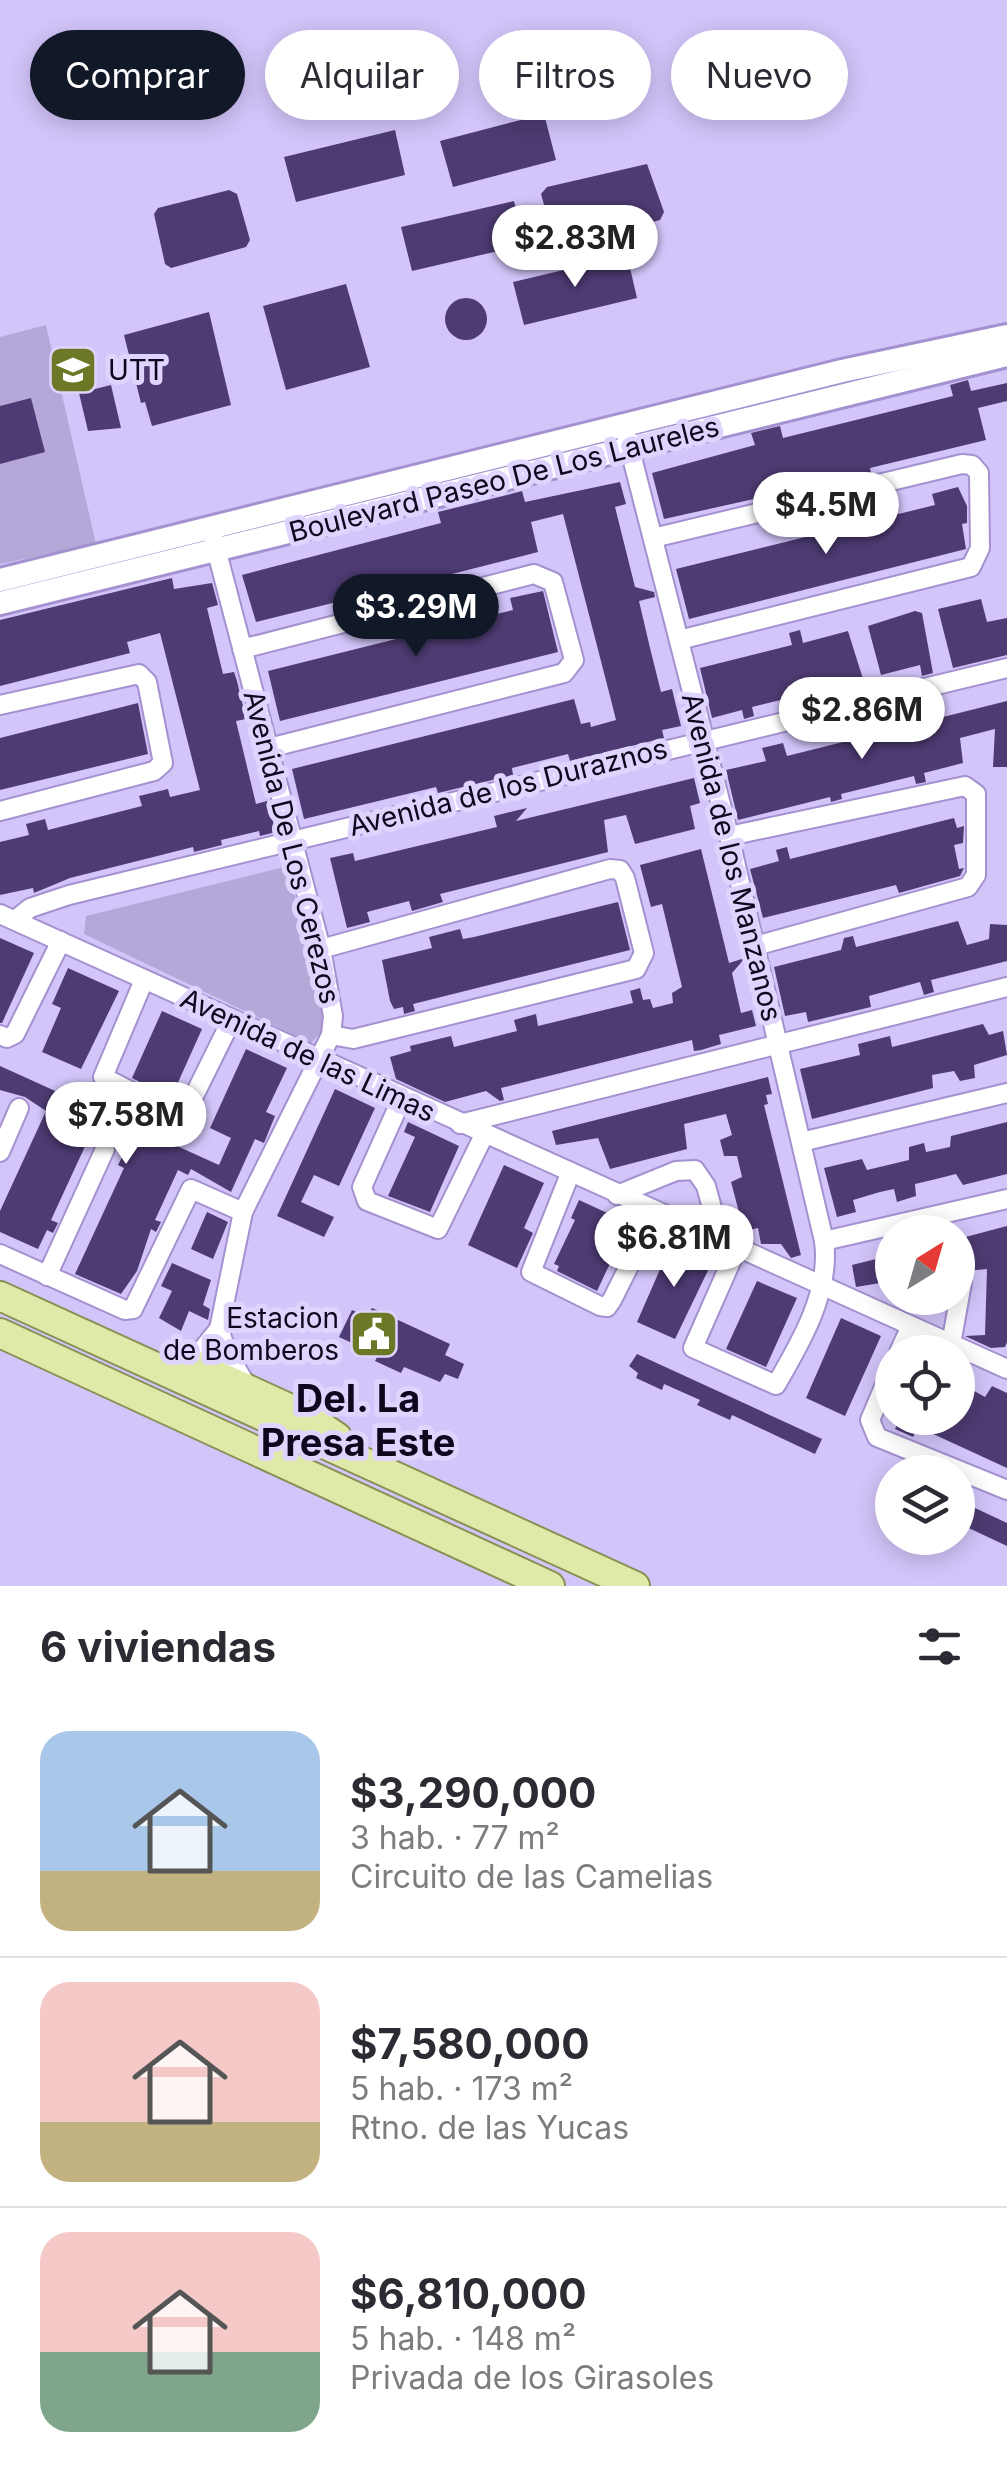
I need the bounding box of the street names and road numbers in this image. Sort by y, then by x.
street label: Boulevard Paseo De Los Laureles [285,409,723,549]
street label: Avenida De Los Cerezos [237,687,347,1007]
street label: Avenida de los Manzanos [675,689,789,1025]
street label: Avenida de los Duraznos [345,731,671,843]
street label: Avenida de las Limas [175,981,441,1129]

